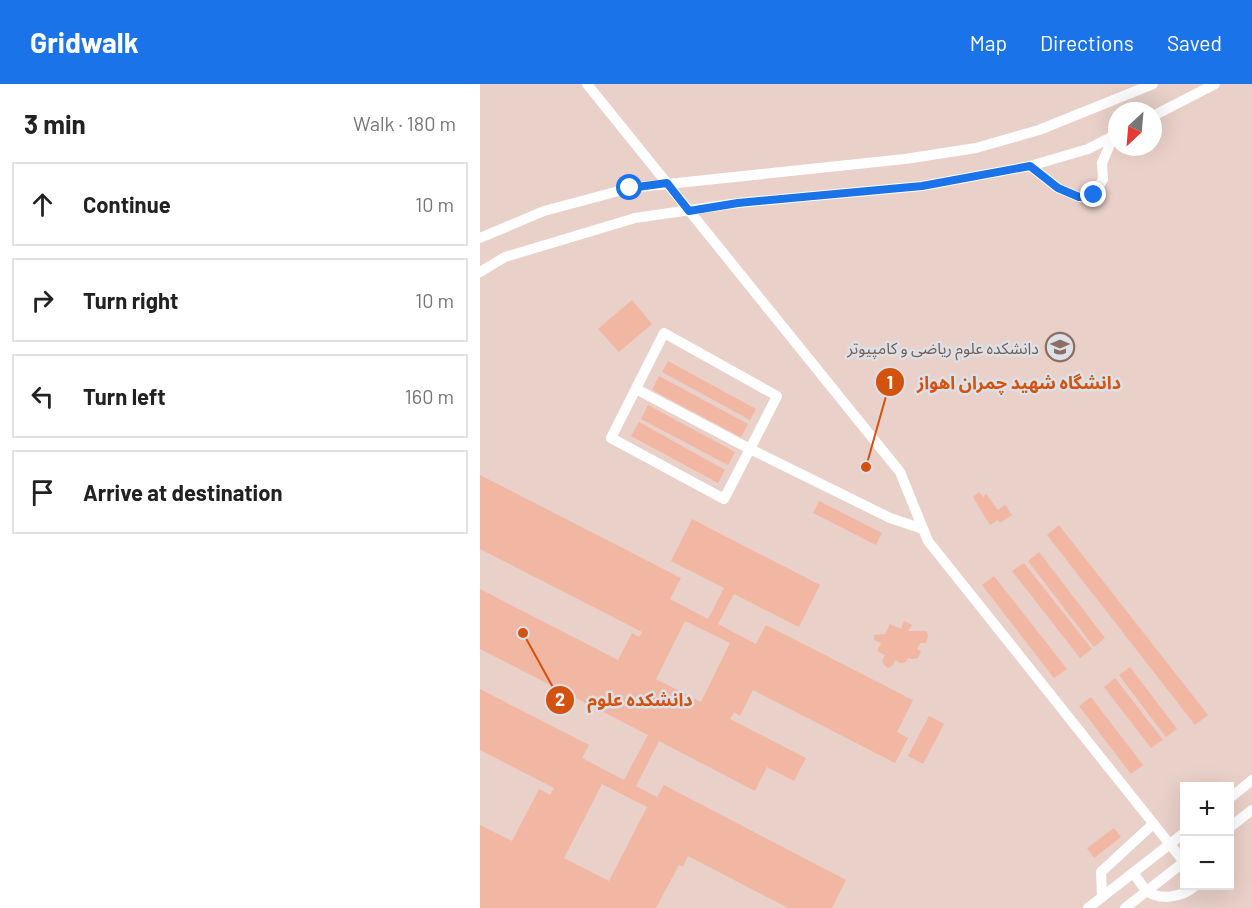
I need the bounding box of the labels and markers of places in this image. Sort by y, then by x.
school or university icon: دانشکده علوم ریاضی و کامپیوتر [1044,331,1076,363]
place label: دانشکده علوم ریاضی و کامپیوتر [846,338,1039,361]
callout: دانشگاه شهید چمران اهواز [875,364,1133,400]
callout: دانشکده علوم [545,682,704,718]

